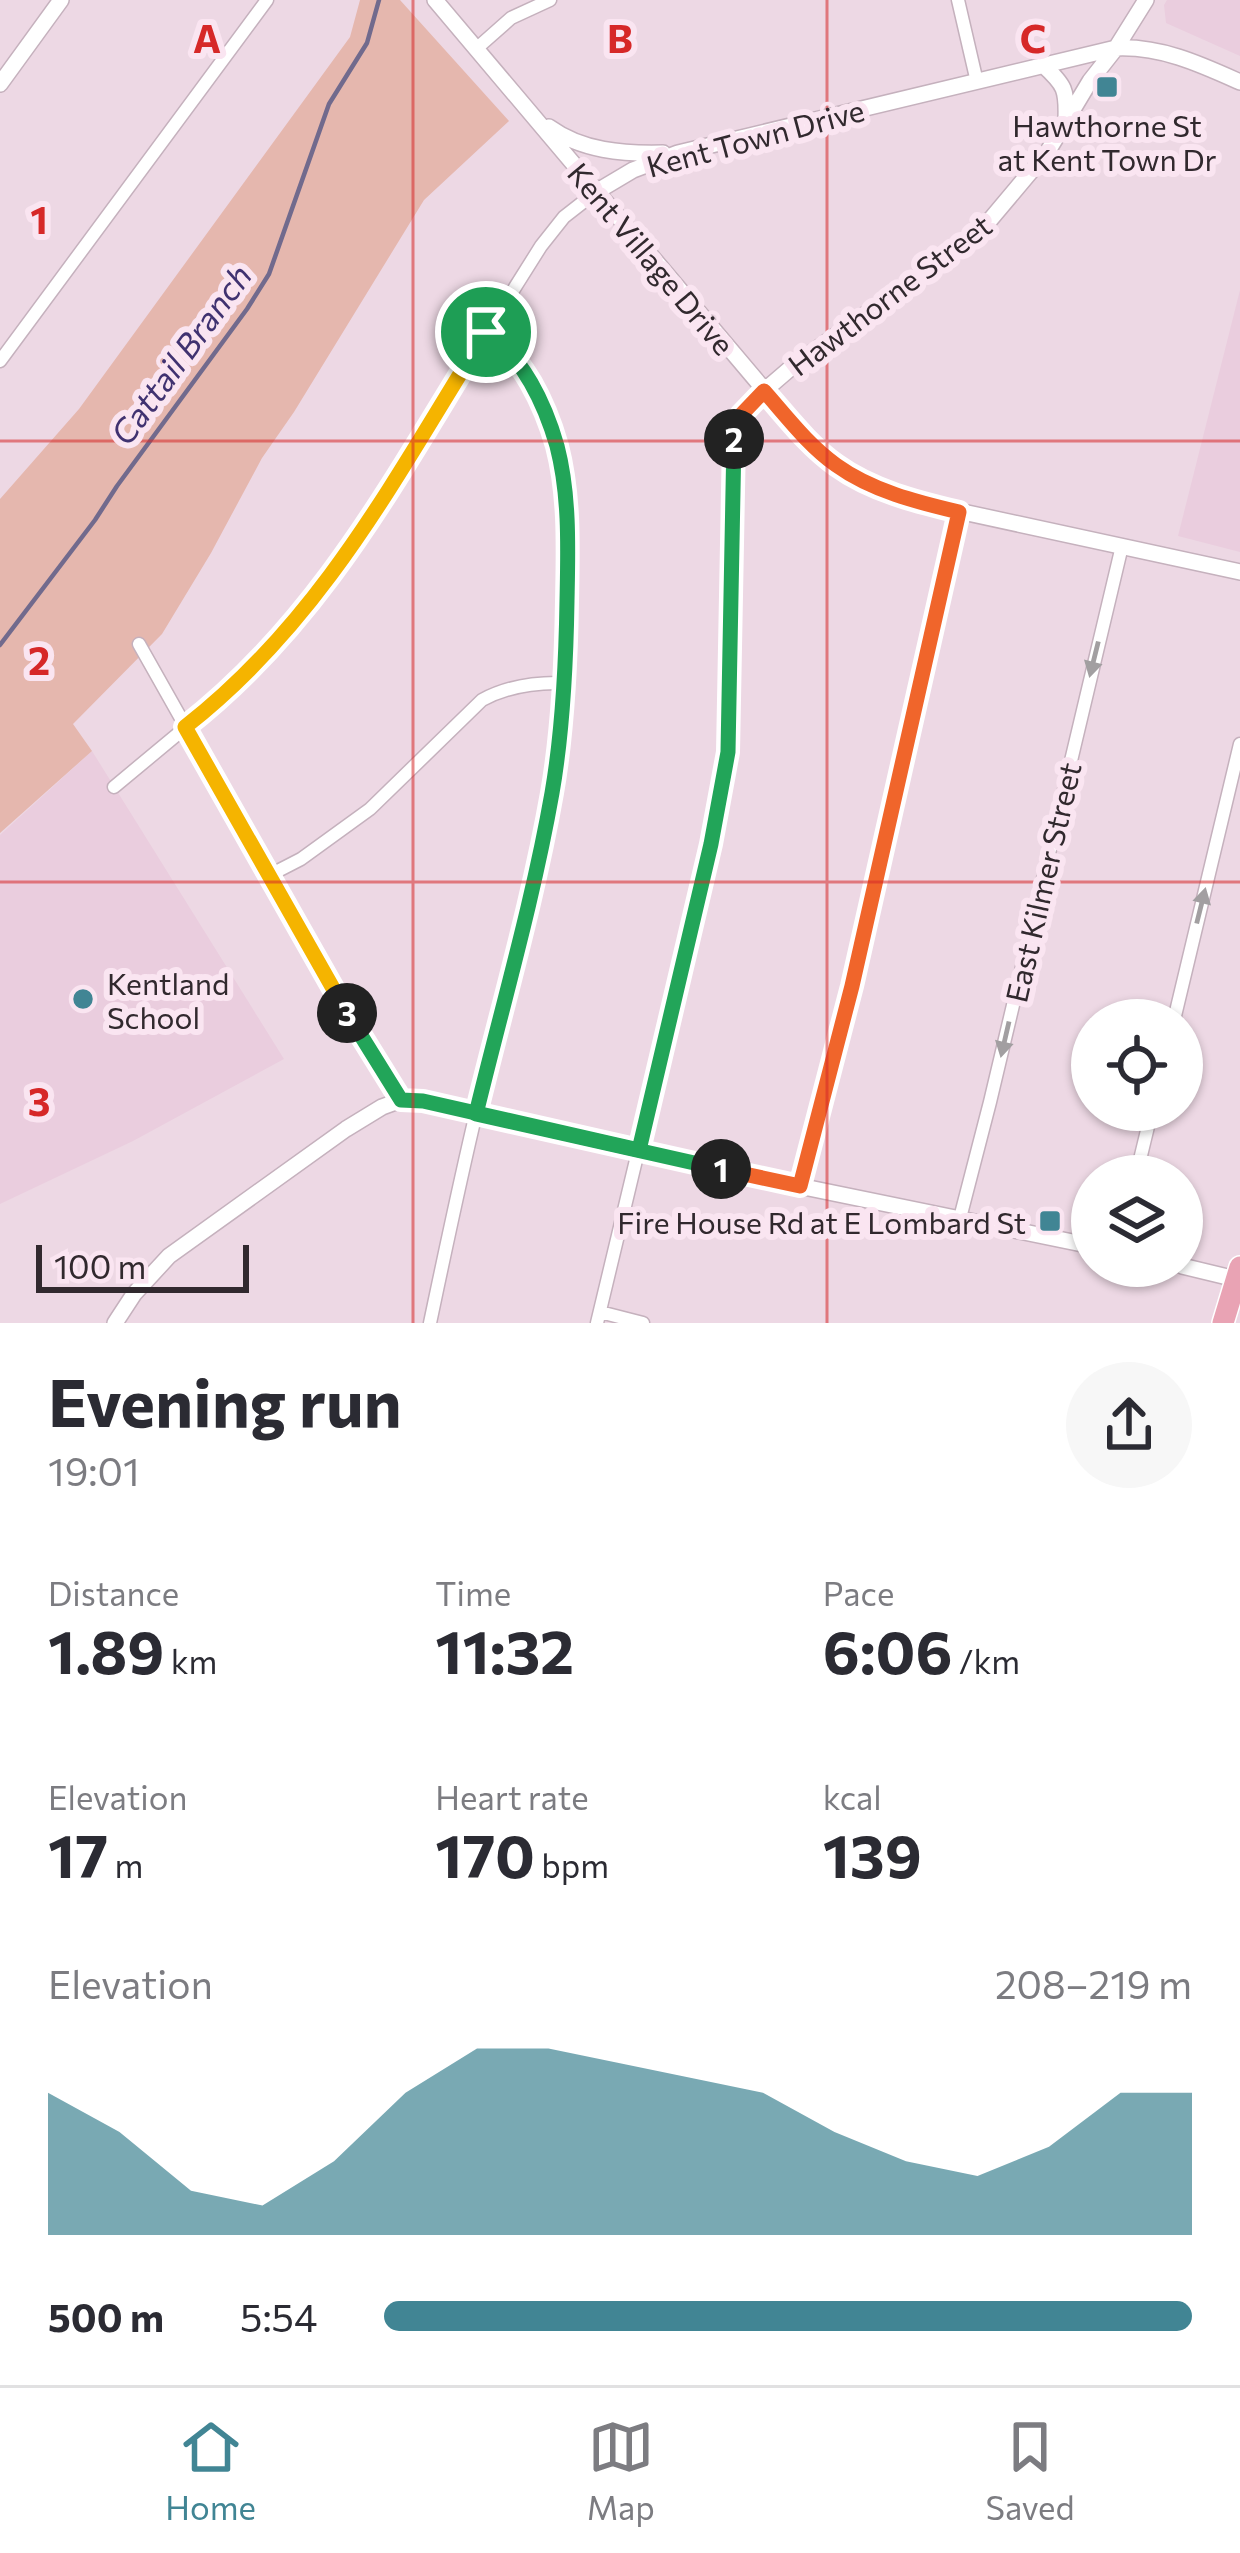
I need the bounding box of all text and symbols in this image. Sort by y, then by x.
text: A [193,13,221,61]
text: B [607,13,633,61]
text: C [1020,13,1046,61]
marker: Hawthorne St at Kent Town Dr [1094,74,1120,100]
street label: Kent Town Drive [642,90,868,184]
place label: Hawthorne St at Kent Town Dr [997,106,1217,177]
street label: Kent Village Drive [561,154,743,362]
text: 1 [30,194,48,242]
street label: Hawthorne Street [780,206,998,382]
water label: Cattail Branch [101,256,259,452]
pin [435,281,537,383]
icon: arrive [453,299,519,365]
pin: 2 [704,409,764,469]
text: 2 [725,418,743,459]
text: 2 [28,635,50,683]
one-way arrow [1084,641,1103,678]
street label: East Kilmer Street [996,758,1088,1006]
one-way arrow [1192,888,1211,925]
place label: Kentland School [107,964,229,1035]
pin: 3 [317,983,377,1043]
marker: Kentland School [70,986,96,1012]
text: 3 [337,992,357,1033]
map controls [1071,999,1203,1287]
button: locate [1071,999,1203,1131]
one-way arrow [995,1021,1014,1059]
text: 3 [28,1076,50,1124]
pin: 1 [691,1139,751,1199]
text: 1 [714,1148,728,1189]
button: layers [1071,1155,1203,1287]
place label: Fire House Rd at E Lombard St [617,1203,1026,1240]
marker: Fire House Rd at E Lombard St [1037,1208,1063,1234]
scale bar [36,1239,249,1292]
text: 100 m [54,1245,146,1286]
text: Evening run [48,1360,402,1441]
button: share [1066,1362,1192,1488]
text: 19:01 [48,1446,140,1494]
text: Distance [48,1572,179,1613]
text: Time [435,1572,511,1613]
text: Pace [823,1572,894,1613]
text: 1.89 [48,1613,164,1686]
text: 11:32 [435,1613,574,1686]
text: 6:06 [823,1613,952,1686]
text: km [164,1640,217,1681]
text: /km [952,1640,1020,1681]
text: Elevation [48,1776,187,1817]
text: Heart rate [435,1776,589,1817]
text: kcal [823,1776,882,1817]
text: 17 [48,1817,108,1890]
text: 170 [435,1817,535,1890]
text: 139 [823,1817,922,1890]
text: m [108,1844,143,1885]
text: bpm [535,1844,609,1885]
text: Elevation [48,1959,213,2007]
text: 208–219 m [995,1959,1192,2007]
text: 500 m [48,2292,164,2340]
text: 5:54 [240,2292,317,2340]
tab: Home [165,2414,256,2527]
tab: Map [587,2414,655,2527]
tab: Saved [986,2414,1075,2527]

